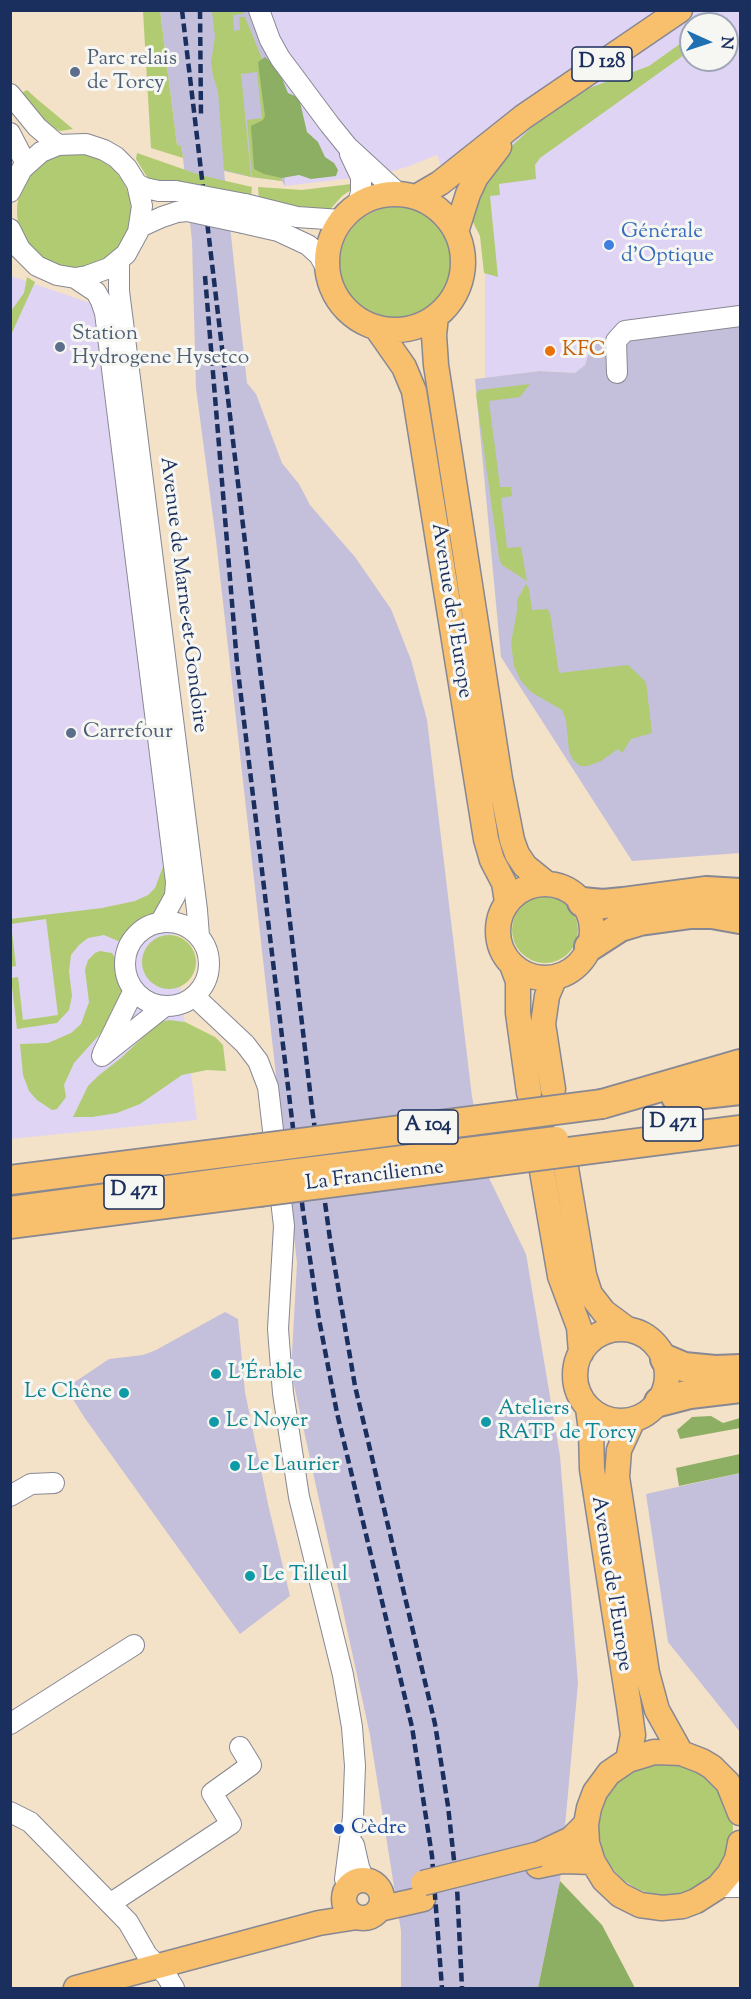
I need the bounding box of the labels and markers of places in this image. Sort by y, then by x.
place label: Parc relais de Torcy [87,47,177,97]
marker: Parc relais de Torcy [68,65,82,79]
place label: Générale d'Optique [621,220,714,270]
marker: Générale d'Optique [602,238,616,252]
place label: Station Hydrogene Hysetco [72,322,249,372]
place label: KFC [562,338,606,364]
marker: Station Hydrogene Hysetco [53,340,67,354]
marker: KFC [543,344,557,358]
place label: Carrefour [83,720,173,746]
marker: Carrefour [64,726,78,740]
place label: L'Érable [228,1361,302,1387]
marker: L'Érable [209,1367,223,1381]
place label: Le Chêne [24,1380,112,1406]
marker: Le Chêne [117,1386,131,1400]
place label: Ateliers RATP de Torcy [498,1397,637,1447]
place label: Le Noyer [226,1409,308,1435]
marker: Le Noyer [207,1415,221,1429]
marker: Ateliers RATP de Torcy [479,1415,493,1429]
place label: Le Laurier [247,1453,339,1479]
marker: Le Laurier [228,1459,242,1473]
place label: Le Tilleul [262,1563,348,1589]
marker: Le Tilleul [243,1569,257,1583]
place label: Cèdre [351,1816,406,1842]
marker: Cèdre [332,1822,346,1836]

